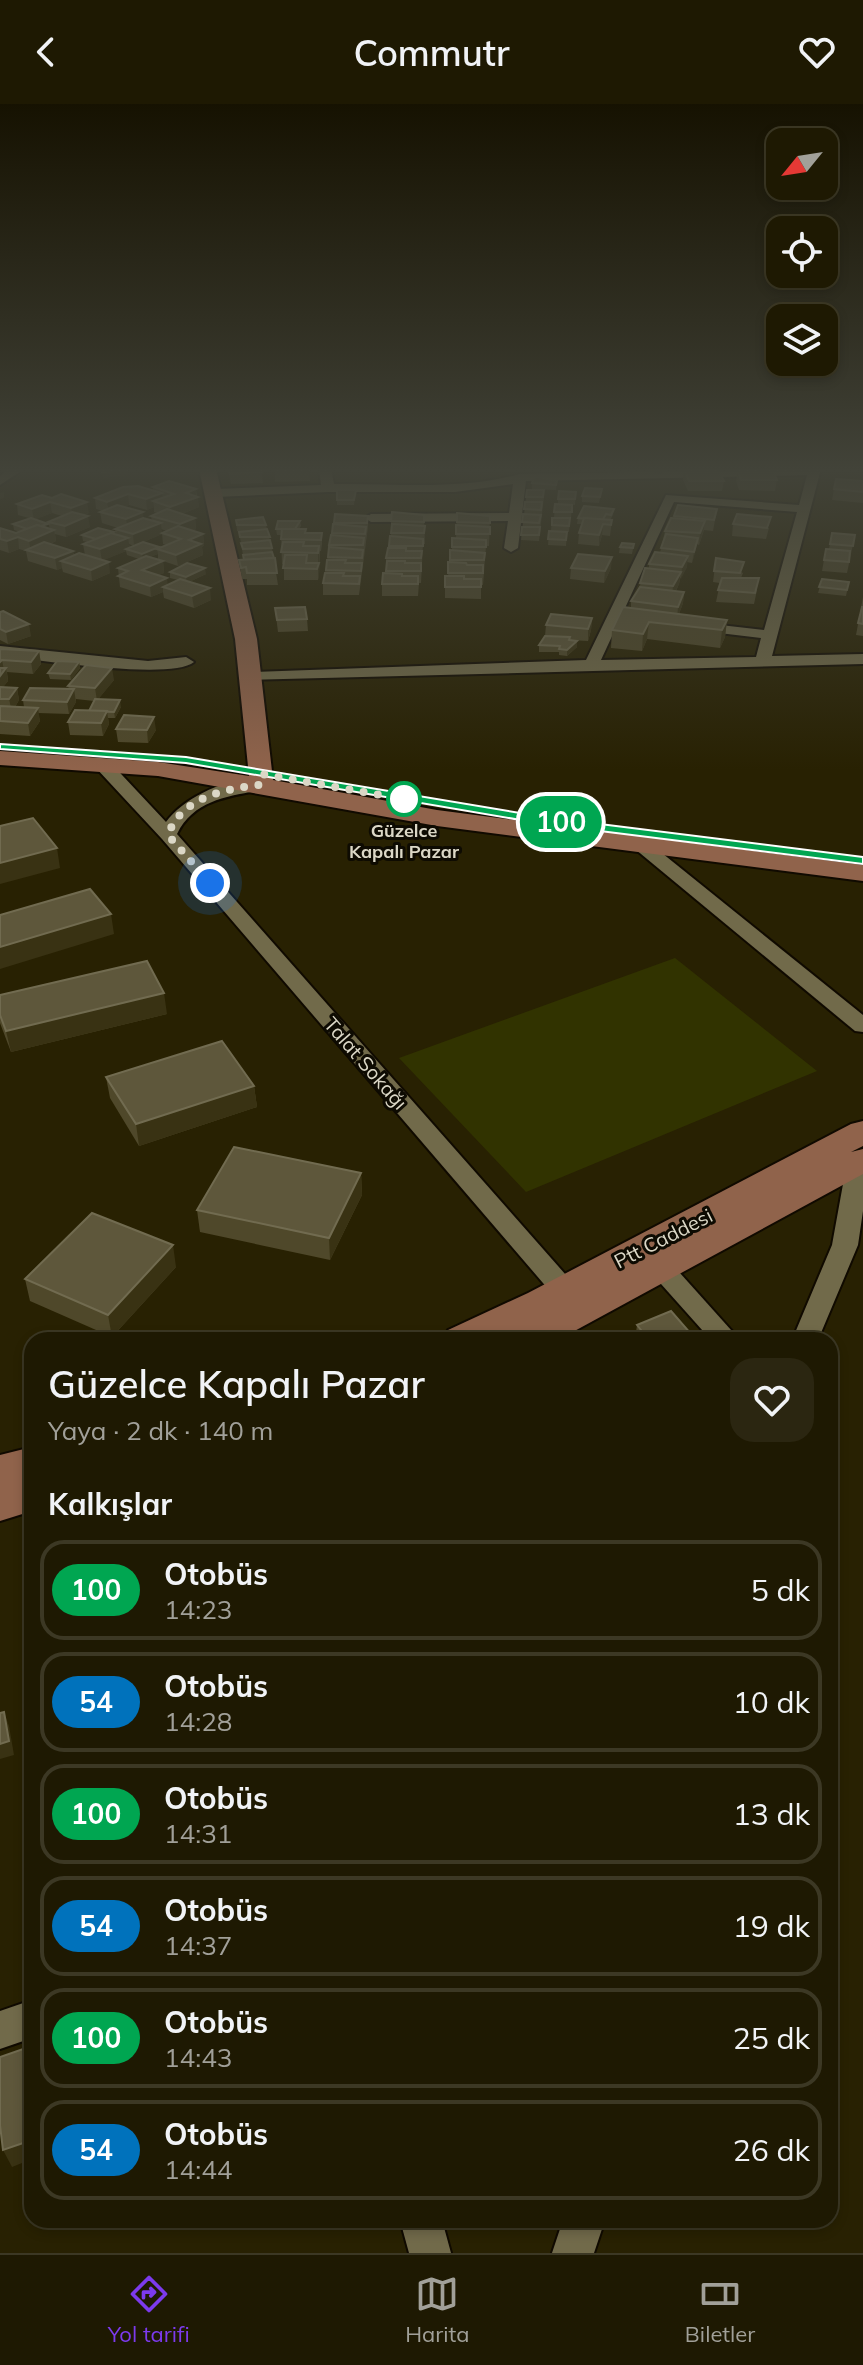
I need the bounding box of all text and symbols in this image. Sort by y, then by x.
icon: back [24,30,68,74]
text: Commutr [354,30,510,75]
icon: heart [795,30,839,74]
north arrow [766,128,838,200]
map controls [766,128,838,376]
button: locate [766,216,838,288]
button: layers [766,304,838,376]
marker: Güzelce Kapalı Pazar [387,782,421,816]
line badge: 100 [515,796,607,848]
text: 100 [536,804,586,839]
place label: Güzelce Kapalı Pazar [349,819,460,863]
your location [190,863,230,903]
street label: Talat Sokağı [319,1012,413,1114]
street label: Ptt Caddesi [610,1203,716,1273]
button: heart [730,1358,814,1442]
text: Güzelce Kapalı Pazar [48,1360,425,1408]
text: Yaya · 2 dk · 140 m [48,1414,273,1447]
text: Kalkışlar [48,1485,172,1523]
text: Otobüs [164,1555,268,1593]
text: 5 dk [751,1571,810,1609]
text: 100 [71,1572,121,1607]
text: 14:23 [164,1593,232,1626]
text: Otobüs [164,1667,268,1705]
text: 10 dk [733,1683,810,1721]
text: 54 [79,1684,113,1719]
text: 14:28 [164,1705,232,1738]
text: Otobüs [164,1779,268,1817]
text: 13 dk [733,1795,810,1833]
text: 100 [71,1796,121,1831]
text: 14:31 [164,1817,232,1850]
text: Otobüs [164,1891,268,1929]
text: 19 dk [733,1907,810,1945]
text: 54 [79,1908,113,1943]
text: 14:37 [164,1929,232,1962]
text: Otobüs [164,2003,268,2041]
text: 25 dk [733,2019,810,2057]
text: 100 [71,2020,121,2055]
text: 14:43 [164,2041,232,2074]
text: Otobüs [164,2115,268,2153]
text: 26 dk [733,2131,810,2169]
text: 54 [79,2132,113,2167]
text: 14:44 [164,2153,232,2186]
tab: Yol tarifi [108,2272,190,2348]
tab: Harita [405,2272,469,2348]
tab: Biletler [685,2272,755,2348]

